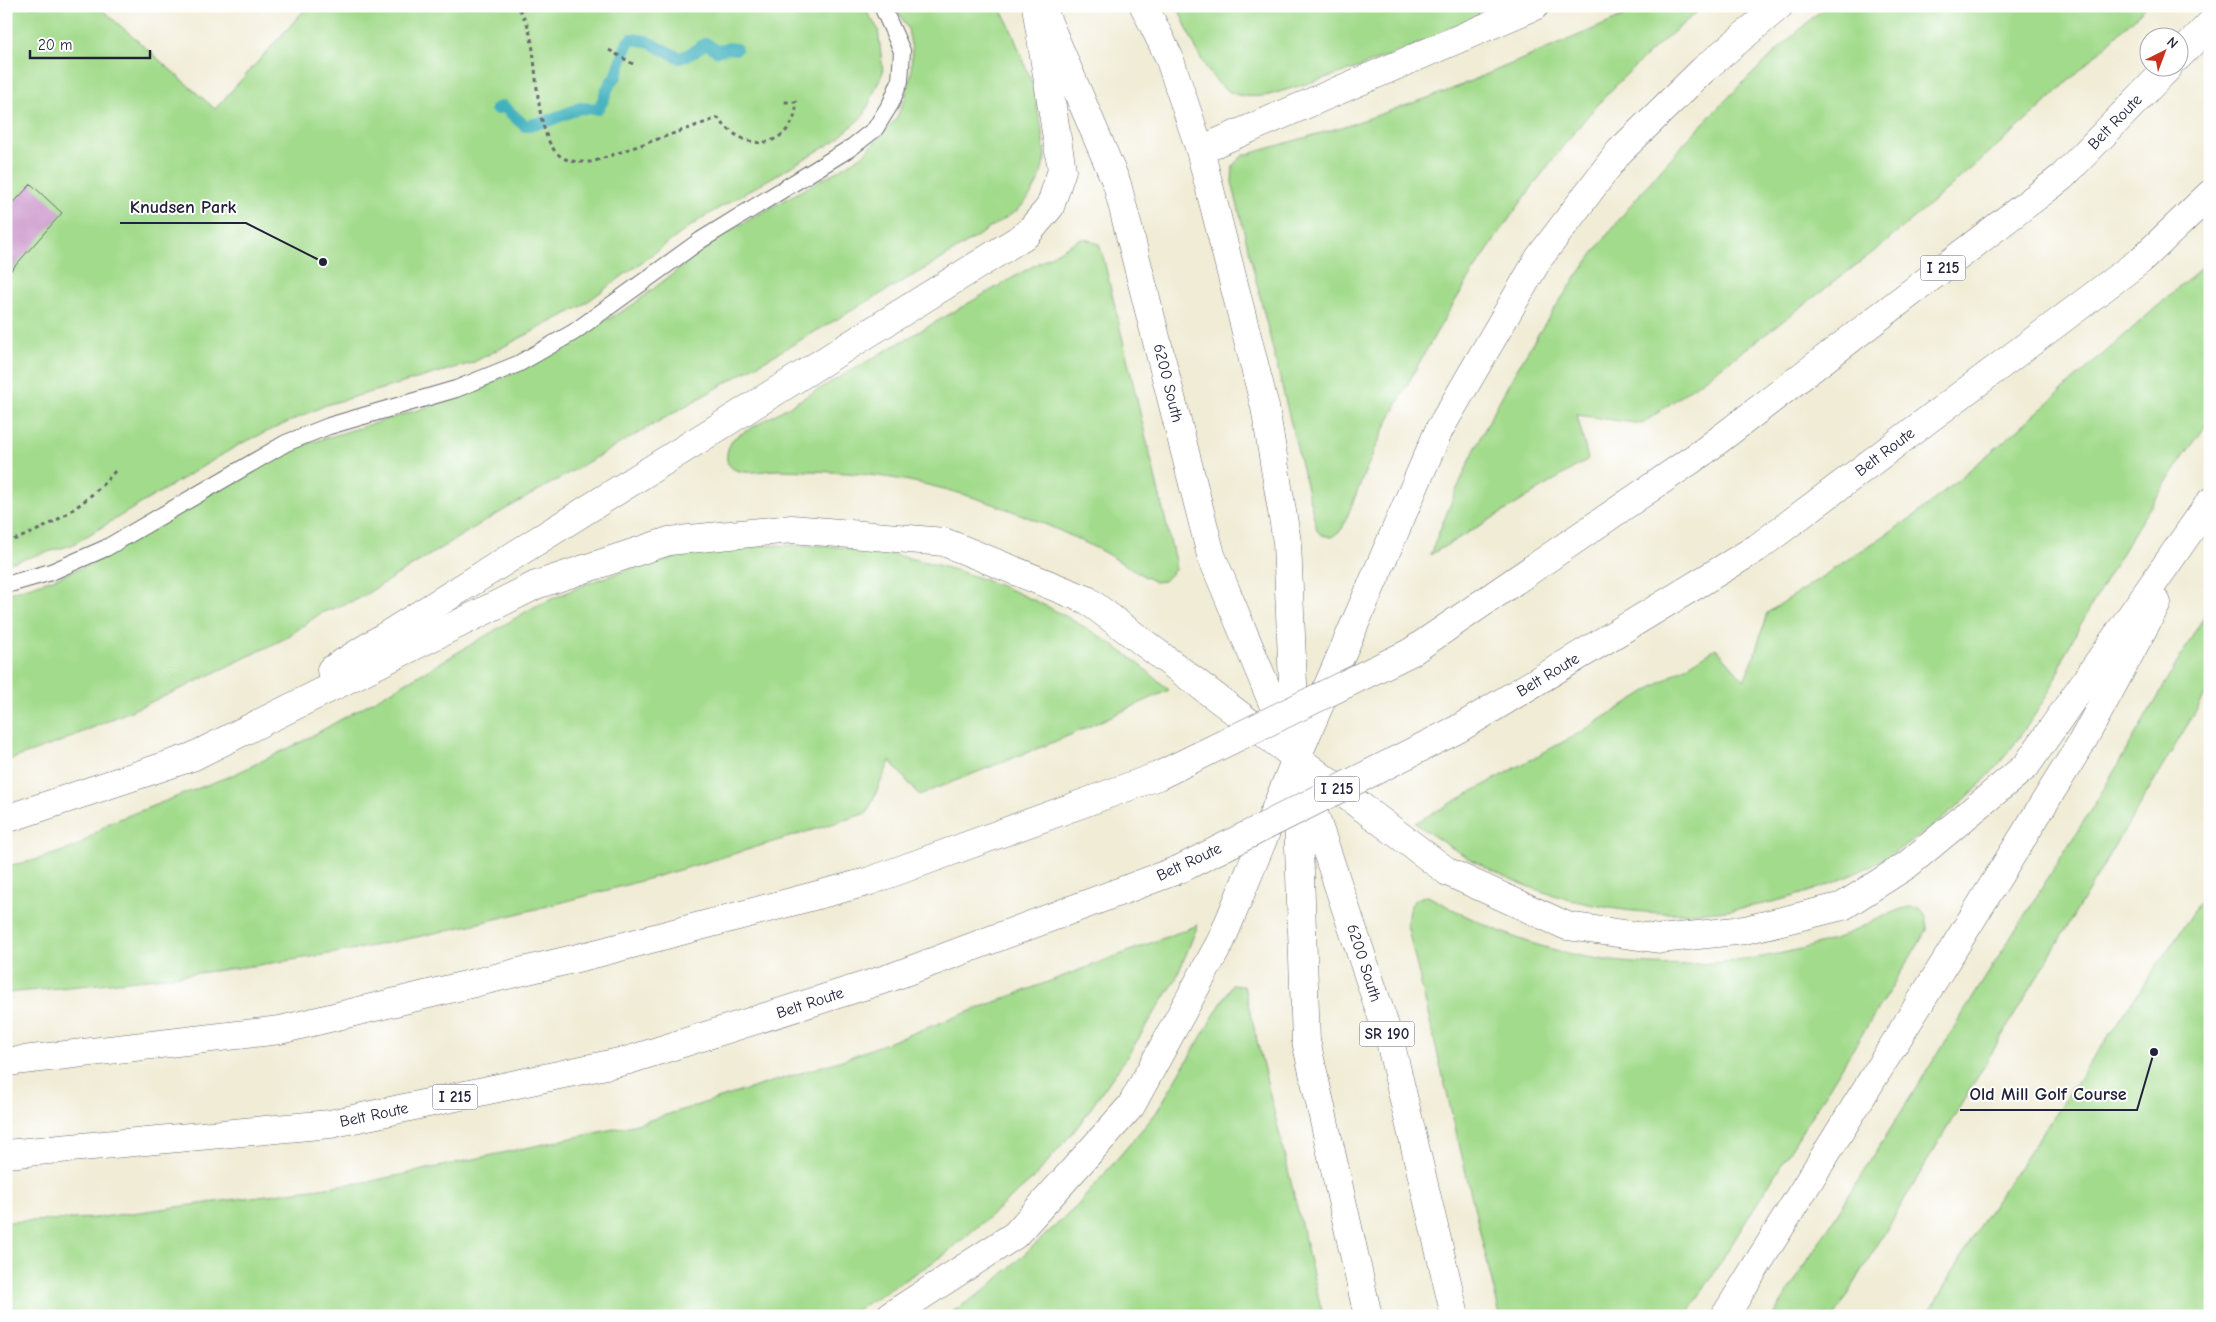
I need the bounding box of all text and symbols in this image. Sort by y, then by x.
scale bar [30,28,150,60]
north arrow [2138,28,2188,78]
text: N [2163,33,2181,52]
text: 20 m [38,36,72,54]
street label: Belt Route [2084,91,2146,153]
callout: Knudsen Park [120,190,246,223]
text: Knudsen Park [130,197,236,218]
road number: I 215 [1920,256,1966,280]
street label: 6200 South [1150,342,1186,424]
street label: Belt Route [1852,424,1918,480]
street label: Belt Route [1514,649,1582,701]
road number: I 215 [1314,776,1360,802]
street label: Belt Route [1154,839,1224,885]
street label: 6200 South [1343,922,1385,1004]
street label: Belt Route [774,984,846,1022]
road number: SR 190 [1360,1022,1414,1046]
callout: Old Mill Golf Course [1960,1077,2137,1110]
road number: I 215 [432,1084,478,1110]
text: Old Mill Golf Course [1970,1084,2127,1105]
street label: Belt Route [338,1099,410,1131]

